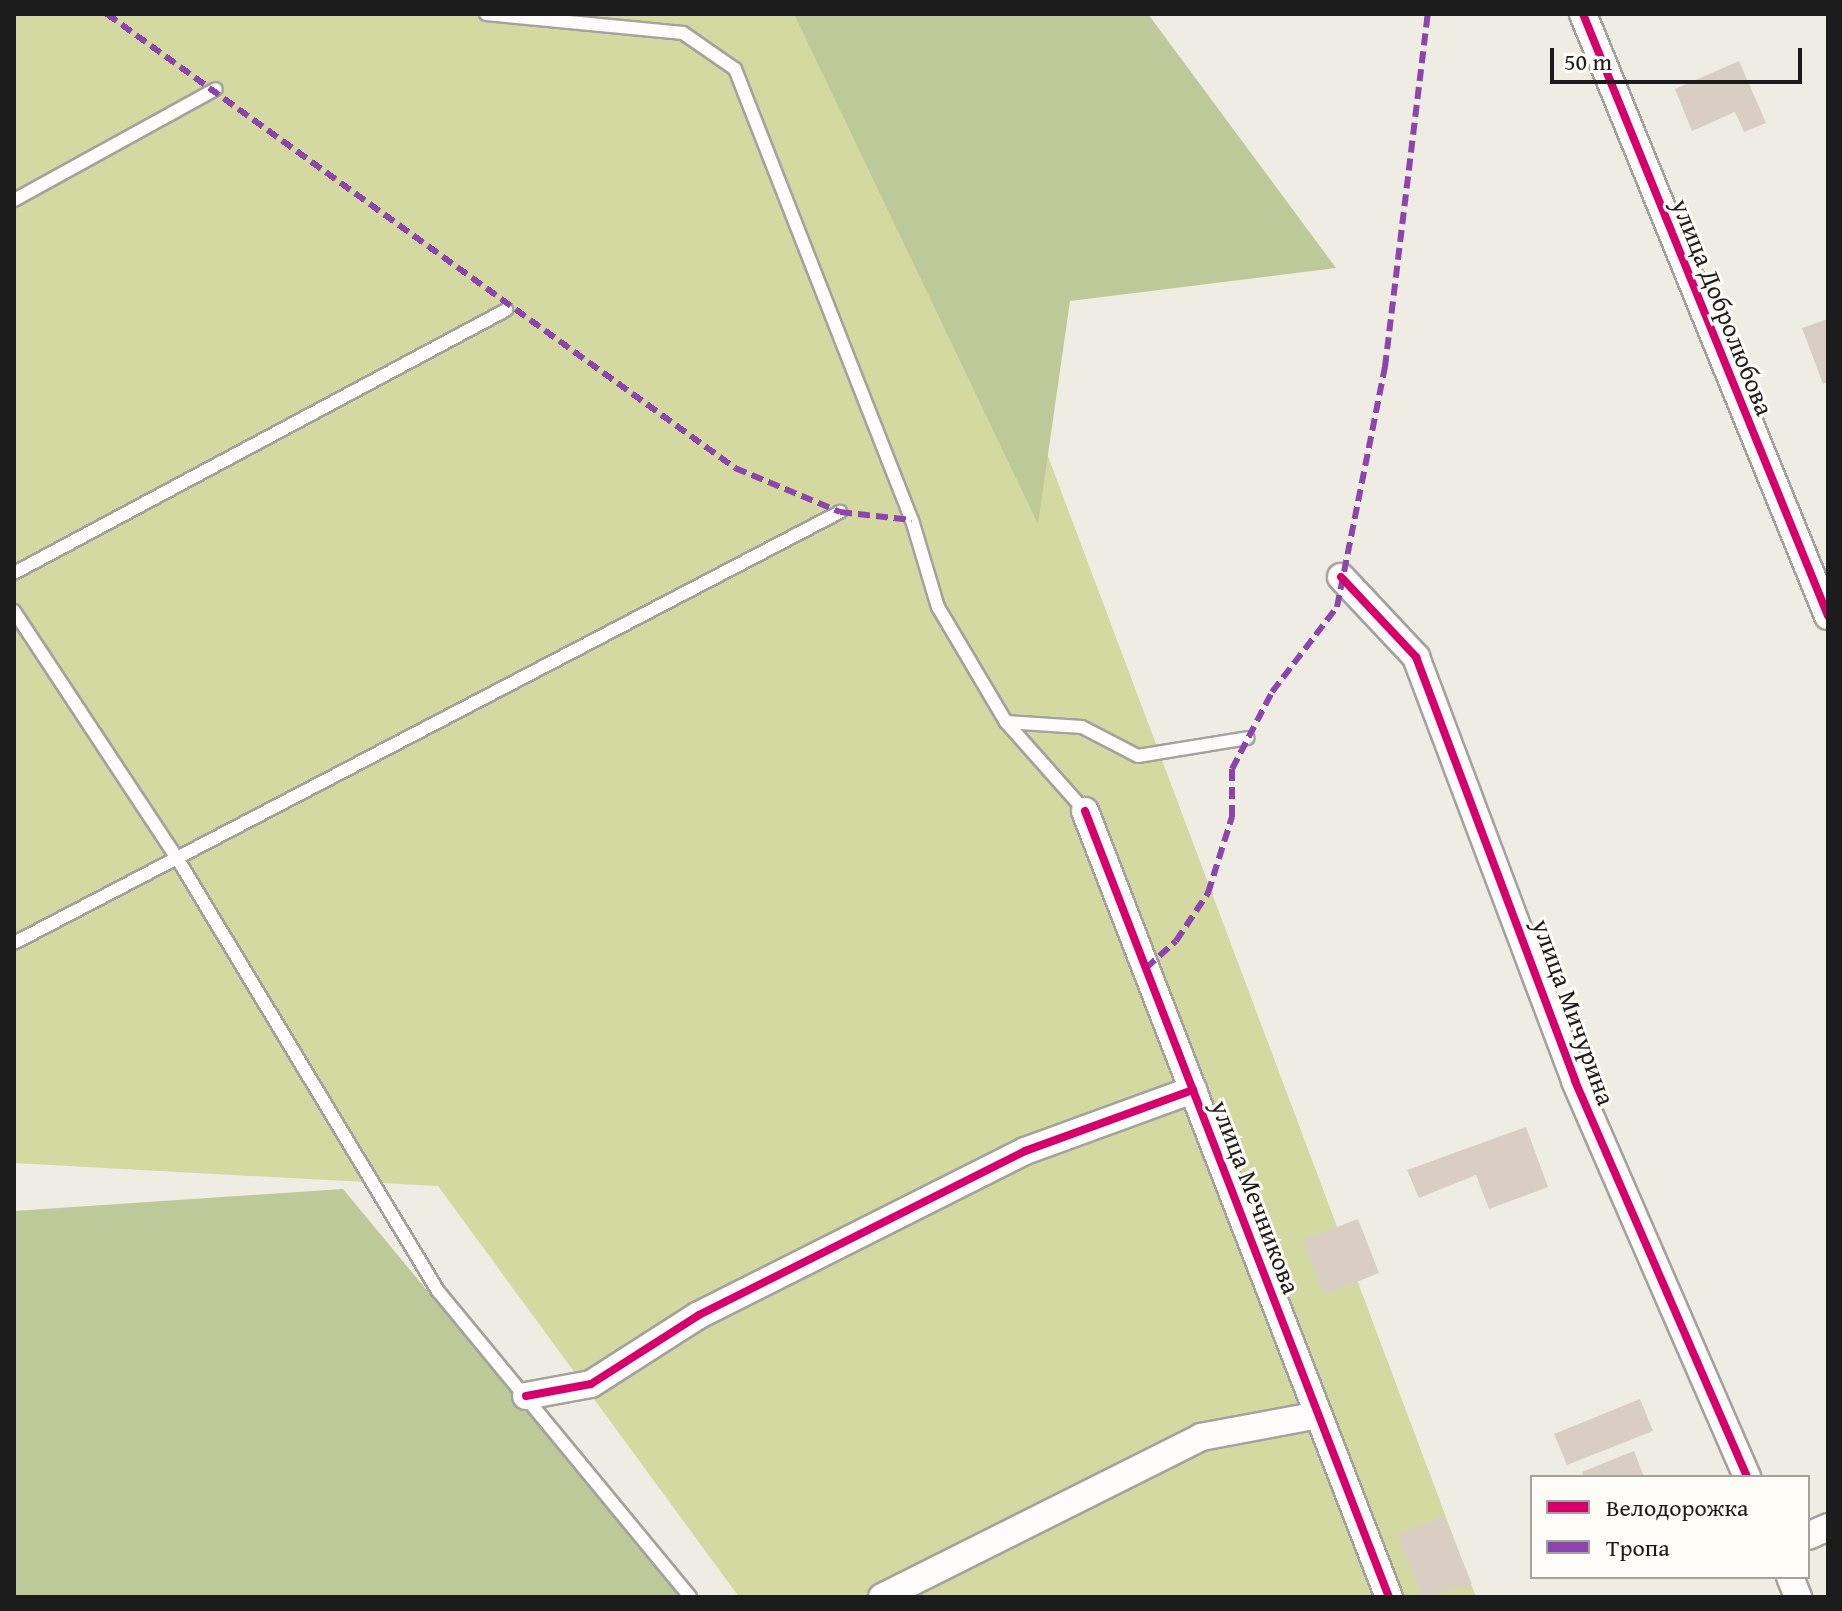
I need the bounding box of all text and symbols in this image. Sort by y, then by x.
scale bar [1554,32,1806,82]
text: 50 m [1564,44,1612,79]
street label: улица Добролюбова [1665,194,1781,420]
street label: улица Мичурина [1526,915,1622,1109]
street label: улица Мечникова [1205,1096,1307,1298]
legend [1530,1475,1810,1579]
text: Велодорожка [1606,1490,1748,1525]
text: Тропа [1606,1530,1670,1565]

